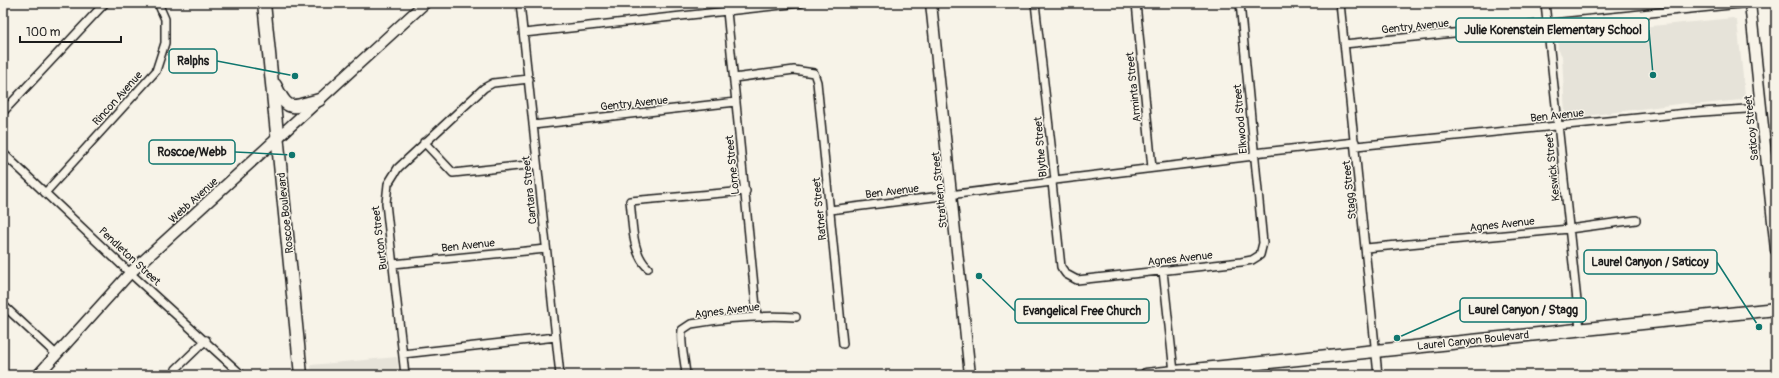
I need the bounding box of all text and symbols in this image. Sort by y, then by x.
street label: Gentry Avenue [1381,16,1450,37]
scale bar [20,18,121,44]
callout: Julie Korenstein Elementary School [1456,18,1649,42]
text: Julie Korenstein Elementary School [1464,23,1642,38]
text: 100 m [26,25,61,40]
callout: Ralphs [169,49,217,73]
street label: Arminta Street [1123,51,1144,123]
text: Ralphs [177,54,210,69]
street label: Rincon Avenue [90,68,145,128]
street label: Elkwood Street [1231,83,1250,154]
street label: Gentry Avenue [600,93,669,114]
street label: Saticoy Street [1742,94,1761,161]
street label: Ben Avenue [1530,106,1585,125]
street label: Blythe Street [1031,116,1050,178]
street label: Keswick Street [1542,132,1563,202]
street label: Lorne Street [723,134,742,195]
callout: Roscoe/Webb [149,140,235,164]
text: Roscoe/Webb [157,145,227,160]
street label: Strathern Street [929,150,950,229]
street label: Cantara Street [519,155,540,225]
street label: Stagg Street [1340,159,1359,220]
street label: Roscoe Boulevard [275,172,296,254]
street label: Webb Avenue [166,174,221,226]
street label: Ratner Street [810,176,829,241]
street label: Ben Avenue [865,182,920,201]
street label: Burton Street [369,205,390,271]
street label: Agnes Avenue [1469,215,1536,234]
street label: Pendleton Street [96,224,164,289]
street label: Ben Avenue [441,236,496,255]
street label: Agnes Avenue [1147,249,1214,268]
callout: Laurel Canyon / Saticoy [1584,250,1717,274]
text: Laurel Canyon / Saticoy [1591,255,1710,270]
callout: Laurel Canyon / Stagg [1460,298,1586,322]
callout: Evangelical Free Church [1015,299,1149,323]
street label: Agnes Avenue [694,300,761,321]
text: Laurel Canyon / Stagg [1468,303,1578,318]
text: Evangelical Free Church [1023,304,1142,319]
street label: Laurel Canyon Boulevard [1417,328,1530,353]

